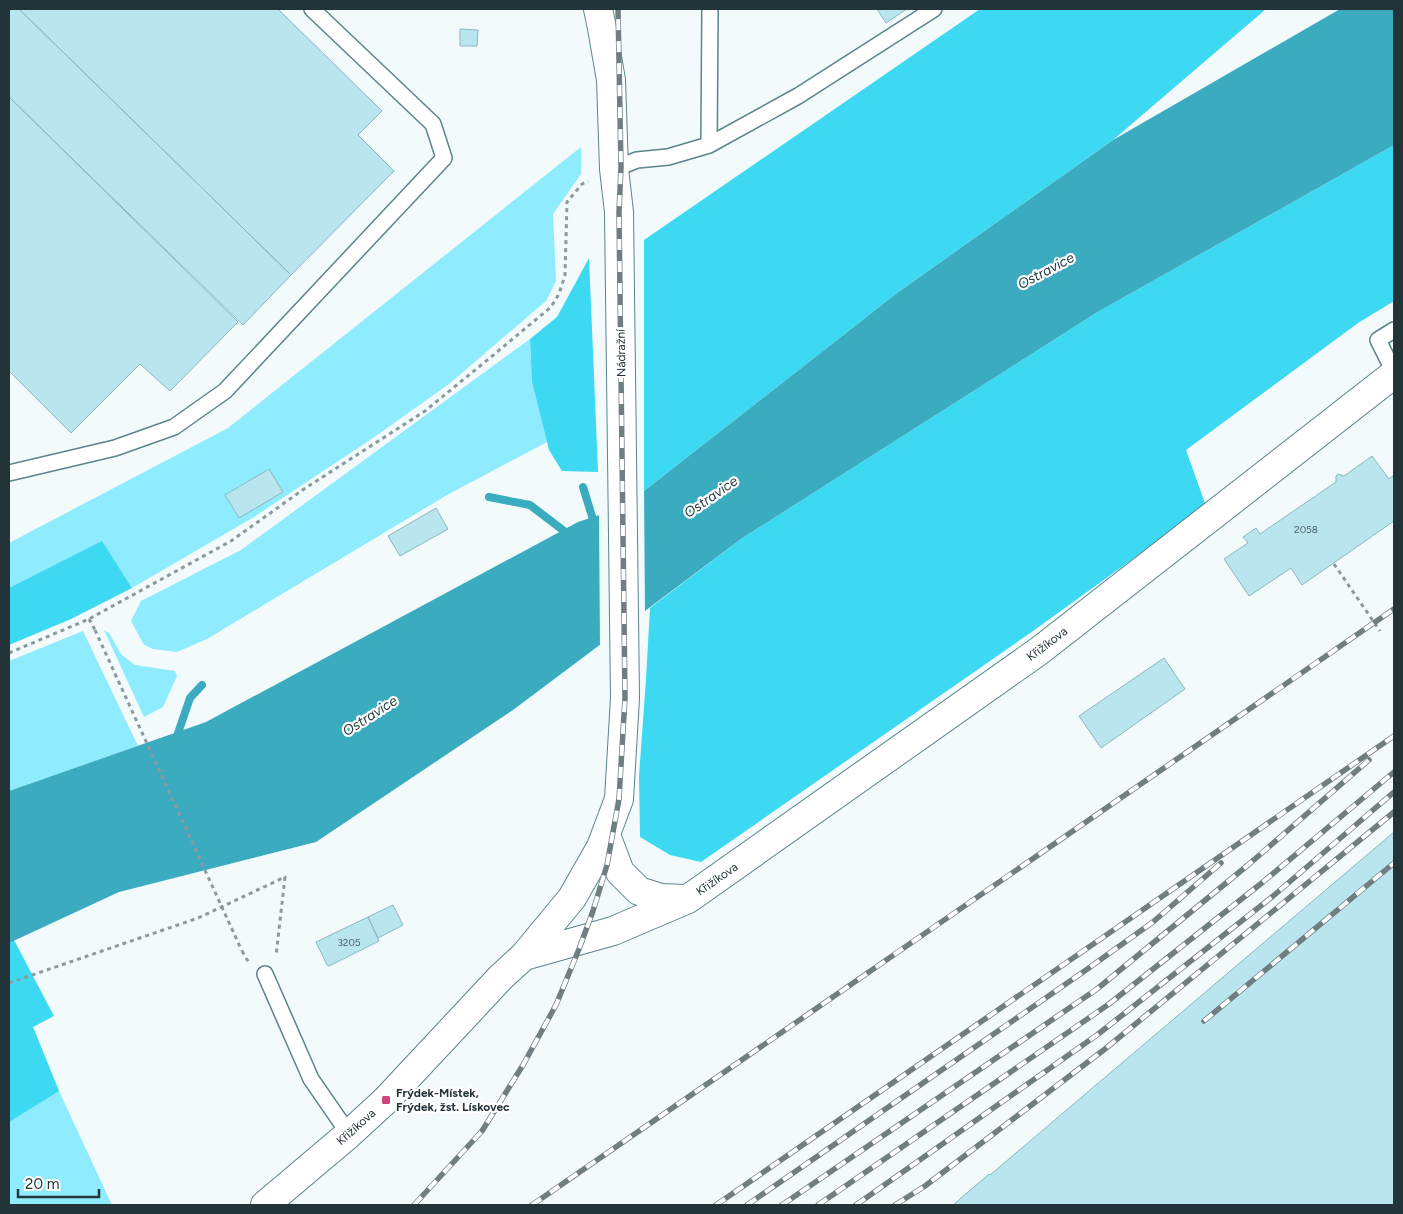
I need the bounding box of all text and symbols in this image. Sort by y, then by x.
water label: Ostravice [1015,249,1078,293]
street label: Nádražní [614,328,628,377]
water label: Ostravice [681,472,741,522]
house number: 2058 [1294,523,1318,536]
street label: Křižíkova [1024,624,1070,664]
water label: Ostravice [340,692,401,740]
street label: Křižíkova [694,860,740,898]
house number: 3205 [337,936,361,949]
place label: Frýdek-Místek, Frýdek, žst. Lískovec [396,1086,510,1114]
marker: Frýdek-Místek, Frýdek, žst. Lískovec [380,1094,392,1106]
street label: Křižíkova [334,1106,378,1148]
scale bar [18,1166,99,1198]
text: 20 m [25,1175,59,1193]

